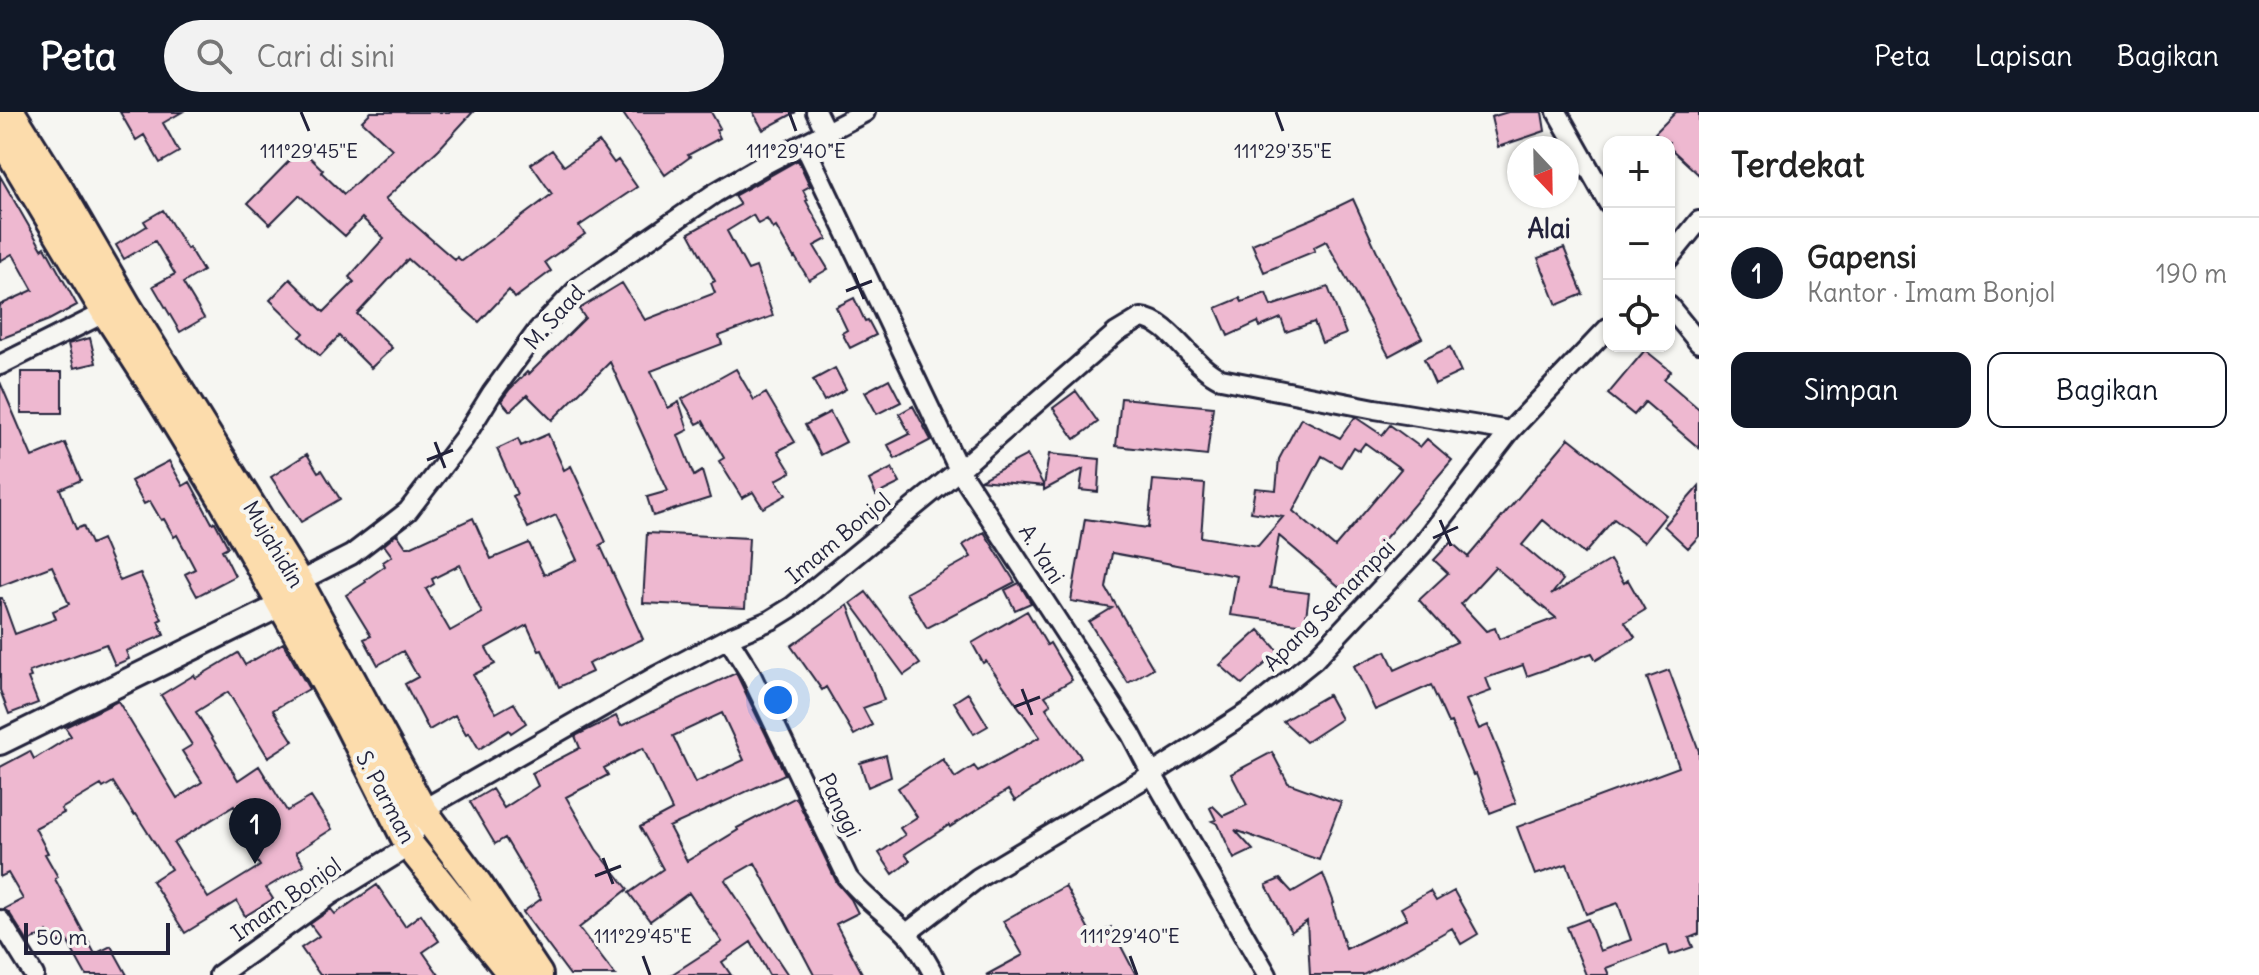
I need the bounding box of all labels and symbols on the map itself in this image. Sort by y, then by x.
north arrow [1507,136,1579,208]
text: 111°29'45"E [260,138,358,163]
text: 111°29'40"E [746,138,846,163]
text: 111°29'35"E [1234,138,1332,163]
district label: Alai [1527,212,1571,245]
street label: M. Saad [518,279,590,355]
street label: Imam Bonjol [780,486,896,590]
street label: Mujahidin [237,496,311,592]
street label: A. Yani [1013,519,1071,589]
street label: Apang Semampai [1257,533,1401,677]
your location [758,680,798,720]
street label: S. Parman [350,746,422,848]
street label: Panggi [813,769,867,841]
pin: 1 [229,798,281,864]
street label: Imam Bonjol [226,851,346,947]
scale bar [24,919,170,955]
text: 111°29'45"E [594,923,692,948]
text: 111°29'40"E [1080,923,1180,948]

